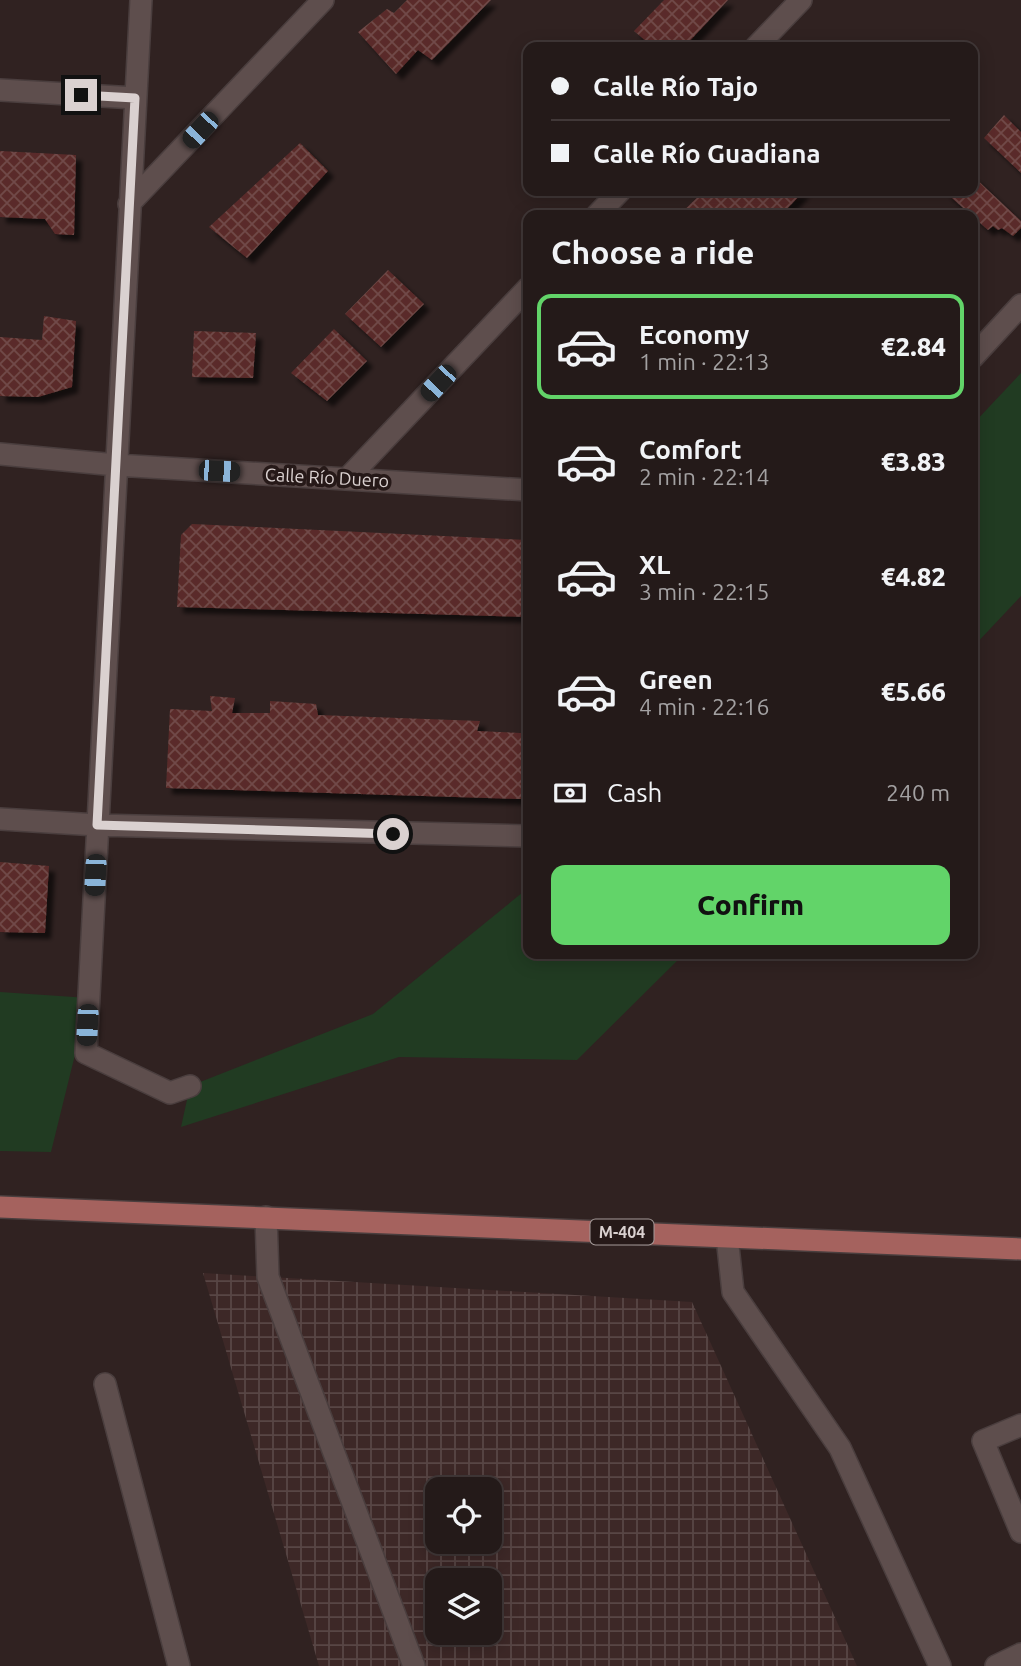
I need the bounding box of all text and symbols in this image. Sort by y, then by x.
text: Calle Río Tajo [593,72,758,101]
route end [65,79,97,111]
car [178,107,223,153]
text: Calle Río Guadiana [593,139,821,168]
text: Choose a ride [551,234,754,270]
icon: car [555,315,618,378]
text: Economy [639,320,749,349]
text: €2.84 [881,332,946,361]
text: 1 min · 22:13 [639,349,770,374]
car [416,360,461,406]
icon: car [555,430,618,493]
text: Comfort [639,435,742,464]
text: €3.83 [881,447,946,476]
car [198,459,241,483]
street label: Calle Río Duero [264,464,390,490]
text: 2 min · 22:14 [639,464,770,489]
icon: car [555,545,618,608]
text: XL [639,550,670,579]
text: €4.82 [881,562,946,591]
text: 3 min · 22:15 [639,579,770,604]
icon: car [555,660,618,723]
text: Green [639,665,713,694]
text: €5.66 [881,677,946,706]
text: 4 min · 22:16 [639,694,770,719]
icon: cash [551,774,589,812]
text: Cash [607,778,662,807]
text: 240 m [886,780,950,805]
route start [377,818,409,850]
car [84,853,107,897]
button: Confirm [551,865,950,945]
car [76,1003,99,1047]
road number: M-404 [590,1220,654,1244]
map controls [425,1477,502,1645]
button: locate [425,1477,502,1554]
button: layers [425,1568,502,1645]

